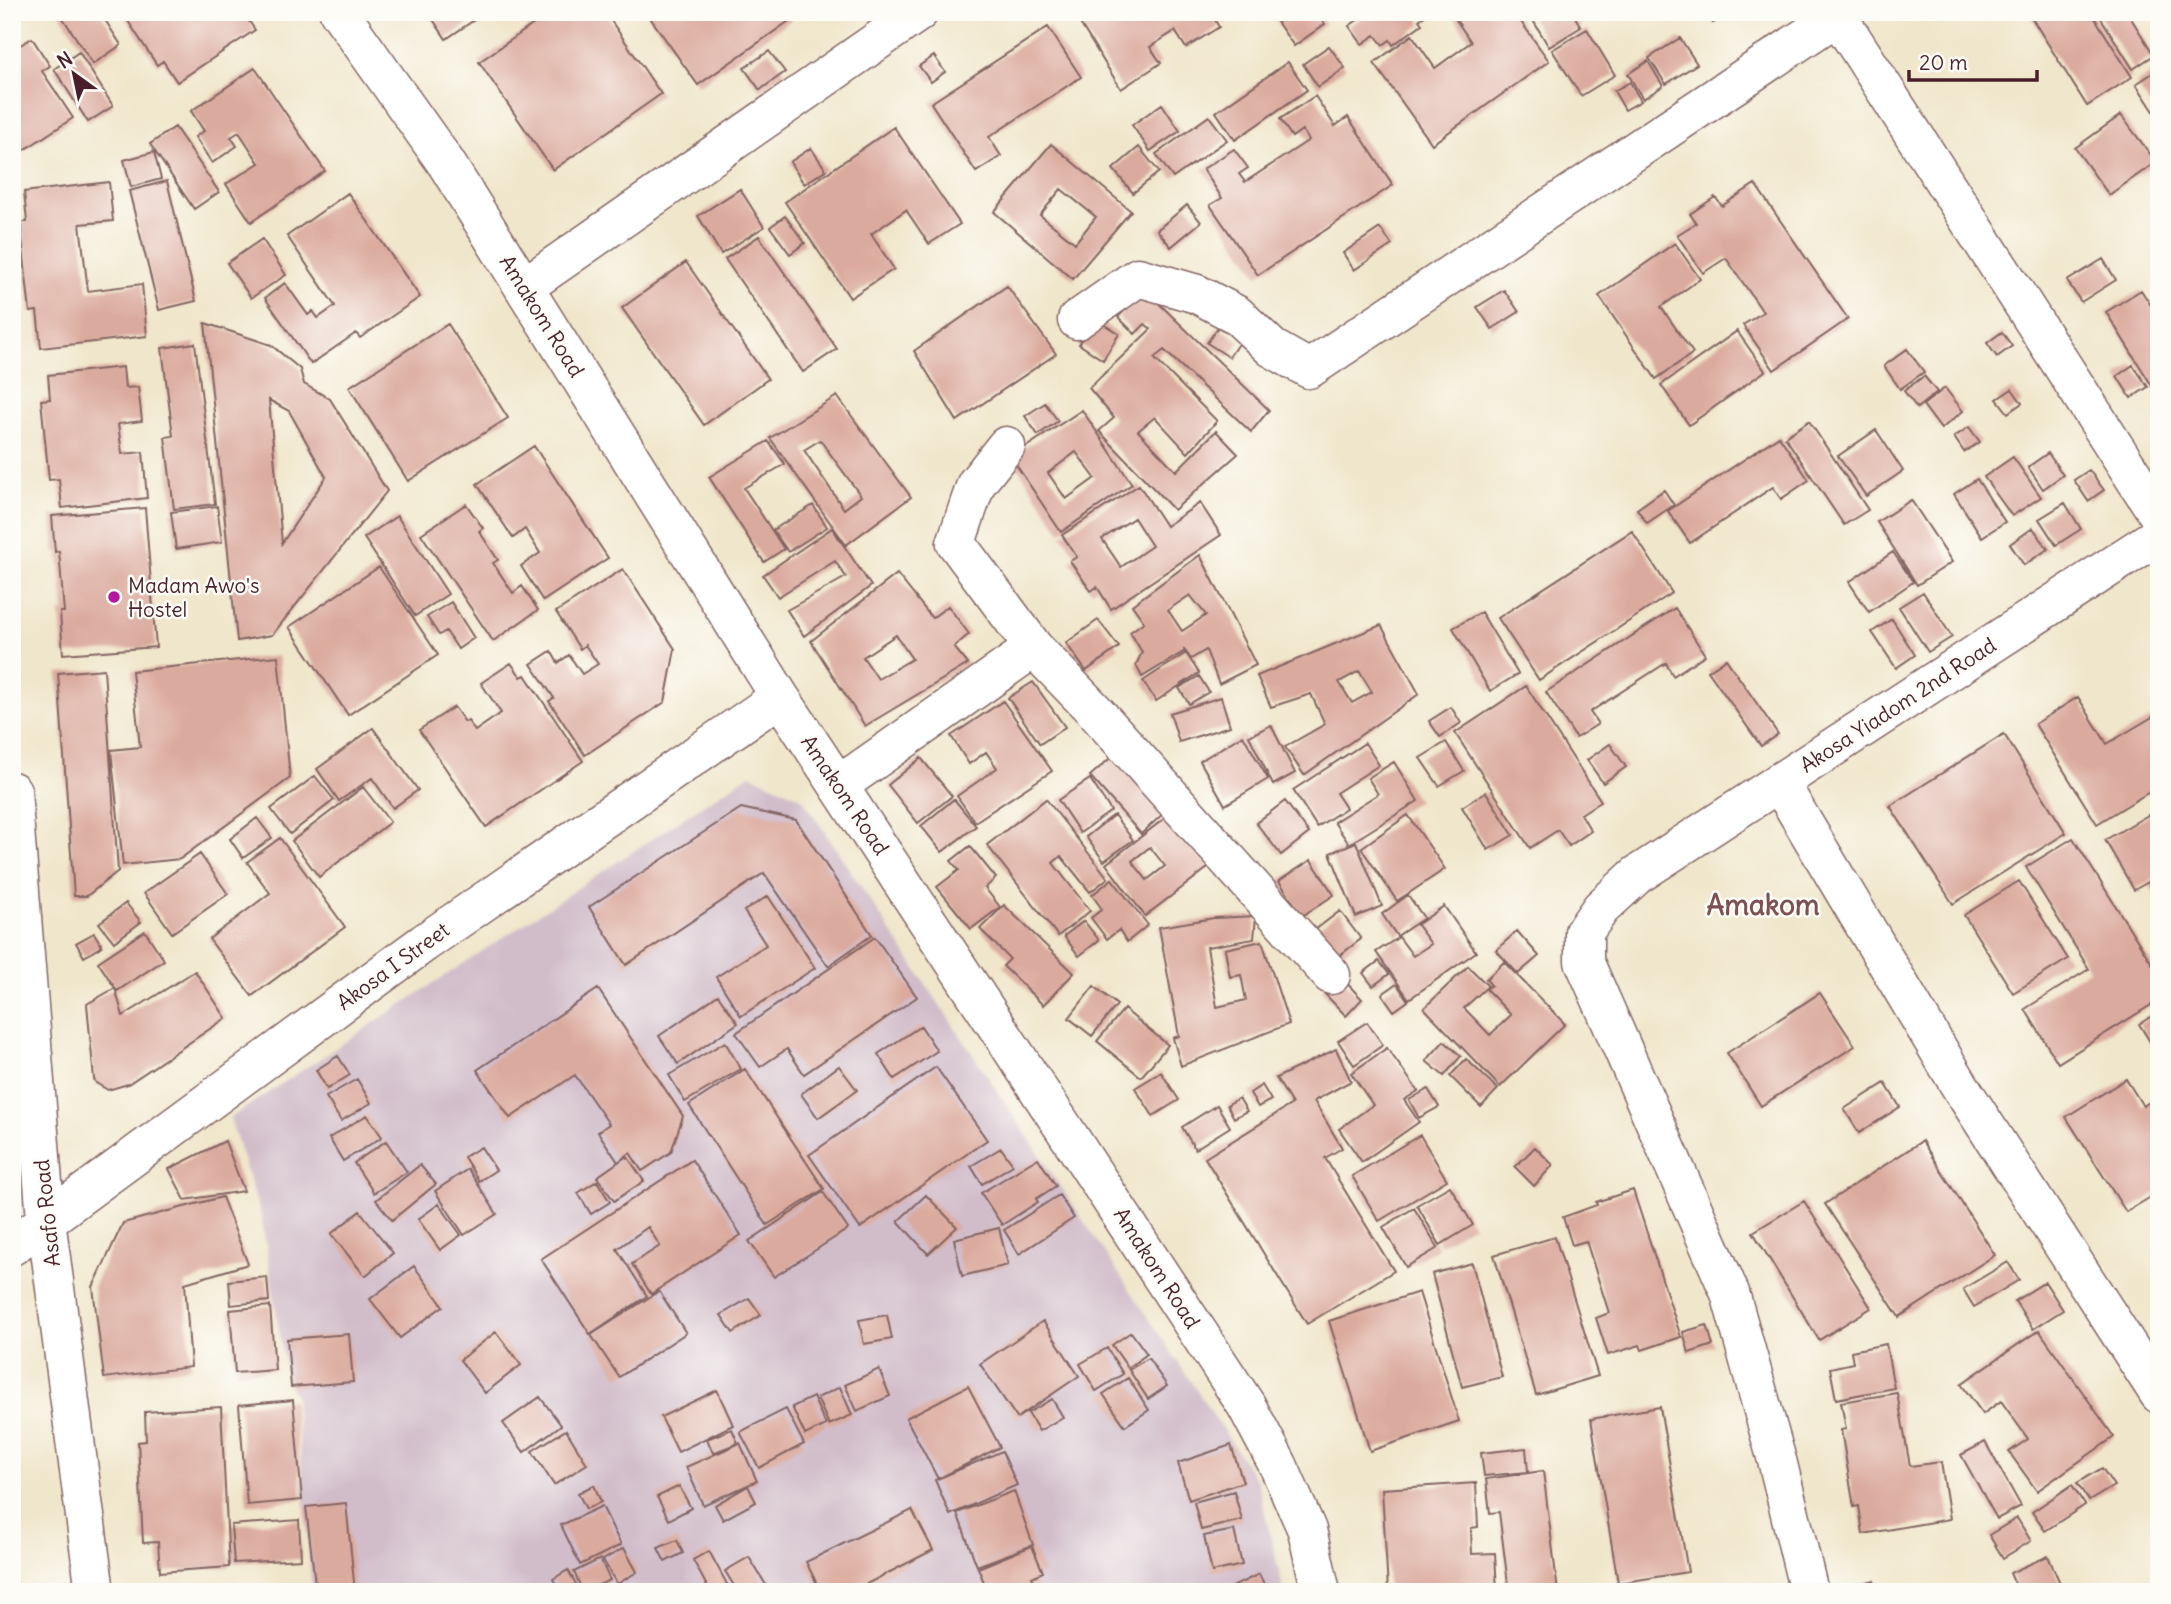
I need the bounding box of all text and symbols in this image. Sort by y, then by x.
north arrow [38,38,108,108]
scale bar [1909,38,2036,82]
text: N [53,46,77,73]
text: 20 m [1919,49,1968,76]
street label: Amakom Road [494,250,590,382]
place label: Madam Awo's Hostel [128,572,260,623]
marker: Madam Awo's Hostel [106,589,122,605]
street label: Akosa Yiadom 2nd Road [1795,631,2001,779]
street label: Amakom Road [795,730,895,860]
district label: Amakom [1707,887,1820,923]
street label: Akosa I Street [331,916,455,1016]
street label: Asafo Road [28,1158,66,1268]
street label: Amakom Road [1108,1202,1206,1334]

